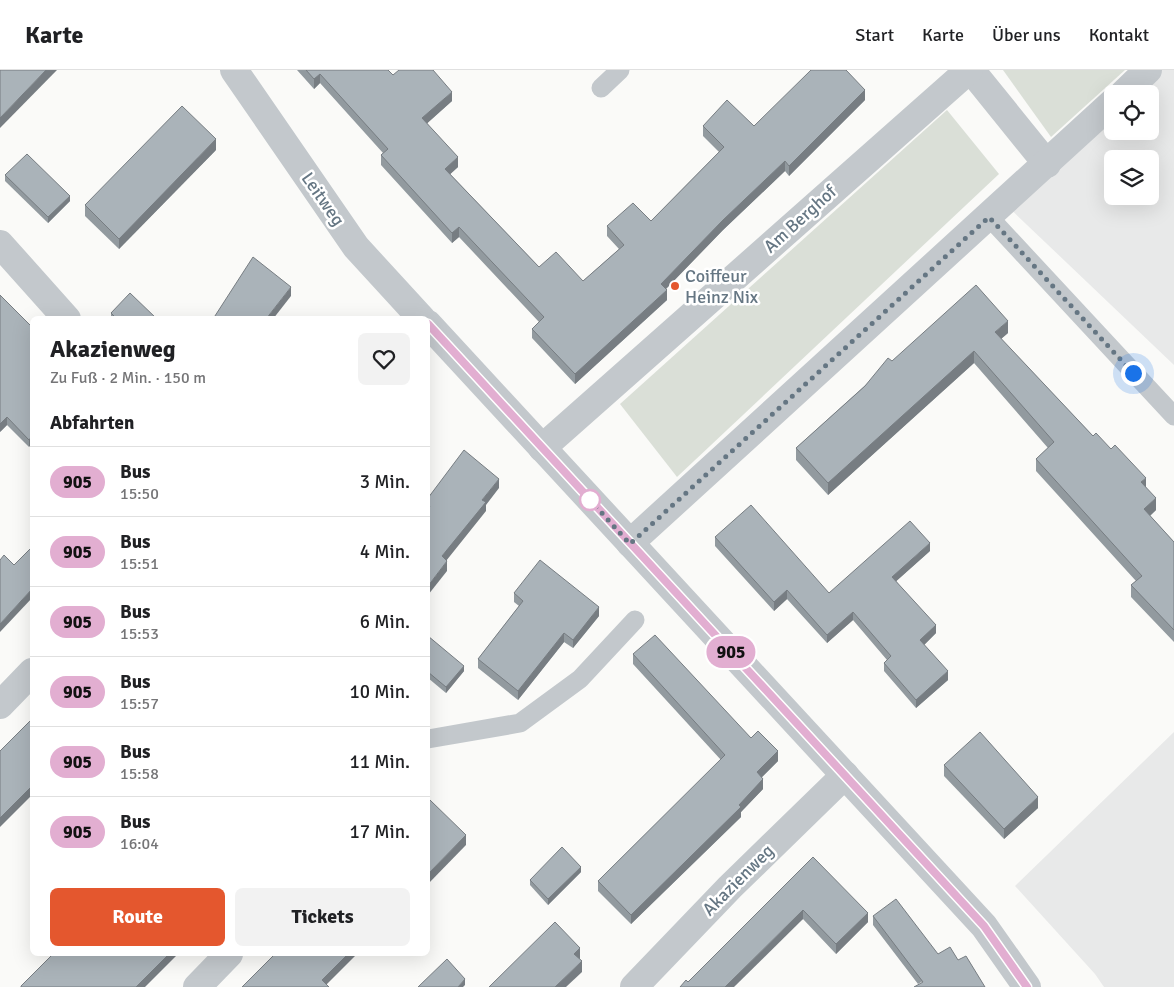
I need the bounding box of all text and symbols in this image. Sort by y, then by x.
text: Karte [25,20,83,50]
text: Start [855,24,894,46]
text: Karte [922,24,964,46]
text: Über uns [992,24,1061,46]
text: Kontakt [1089,24,1149,46]
map controls [1104,85,1159,205]
button: locate [1104,85,1159,140]
button: layers [1104,150,1159,205]
street label: Leitweg [297,168,349,230]
street label: Am Berghof [759,180,842,257]
place label: Coiffeur Heinz Nix [685,265,759,308]
marker: Coiffeur Heinz Nix [669,280,681,292]
button: heart [358,333,410,385]
text: Akazienweg [50,334,176,364]
your location [1121,361,1146,386]
text: Zu Fuß · 2 Min. · 150 m [50,368,206,388]
text: Abfahrten [50,411,134,435]
text: Bus [120,460,151,484]
text: 3 Min. [360,470,410,494]
text: 905 [63,471,92,493]
text: 15:50 [120,484,159,504]
unlabelled marker [579,489,601,511]
text: Bus [120,530,151,554]
text: 4 Min. [360,540,410,564]
text: 905 [63,541,92,563]
text: 15:51 [120,554,159,574]
text: Bus [120,600,151,624]
text: 6 Min. [360,610,410,634]
text: 905 [63,611,92,633]
text: 15:53 [120,624,159,644]
line badge: 905 [702,636,760,668]
text: 905 [716,641,746,663]
text: Bus [120,670,151,694]
text: 10 Min. [349,680,410,704]
text: 905 [63,681,92,703]
text: 15:57 [120,694,159,714]
text: Bus [120,740,151,764]
text: 11 Min. [349,750,410,774]
text: 905 [63,751,92,773]
text: 15:58 [120,764,159,784]
text: Bus [120,810,151,834]
text: 17 Min. [349,820,410,844]
text: 905 [63,821,92,843]
text: 16:04 [120,834,159,854]
street label: Akazienweg [698,840,778,920]
button: Route [50,888,225,946]
button: Tickets [235,888,410,946]

